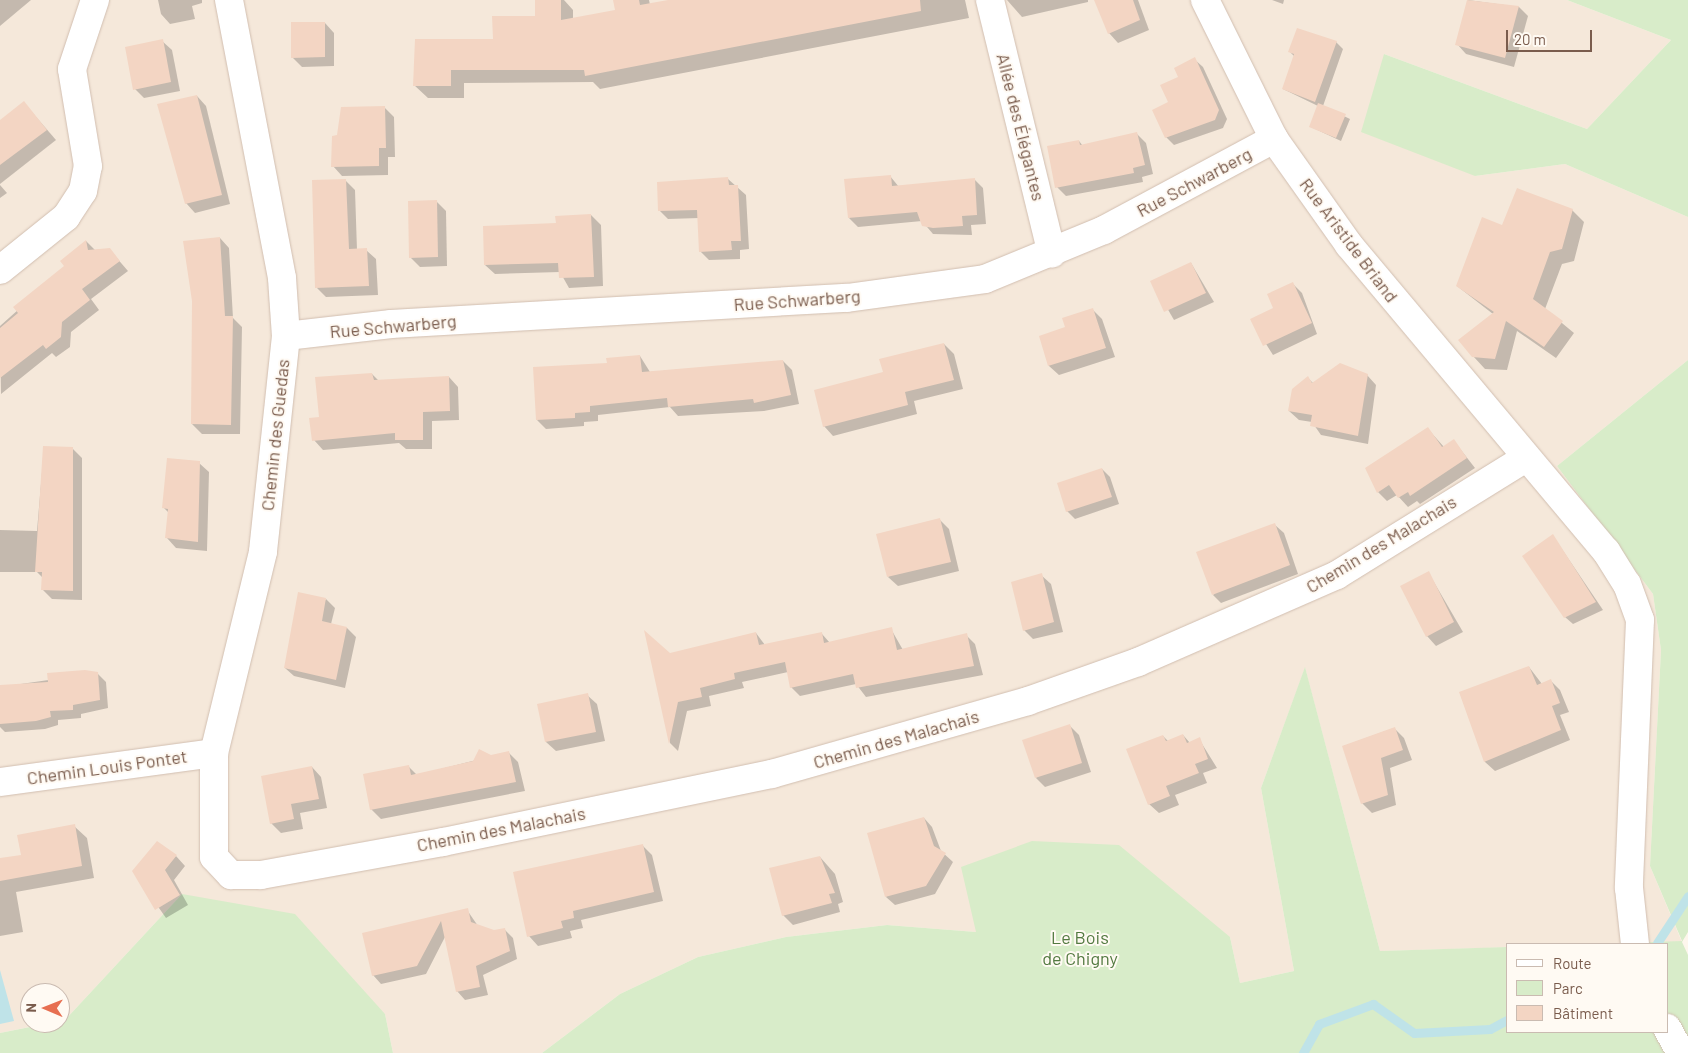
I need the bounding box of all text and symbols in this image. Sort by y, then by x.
scale bar [1508,20,1594,52]
text: 20 m [1514,30,1546,48]
street label: Allée des Élégantes [992,51,1050,203]
street label: Rue Schwarberg [1133,143,1255,221]
street label: Rue Aristide Briand [1295,174,1403,306]
street label: Rue Schwarberg [733,285,861,315]
street label: Rue Schwarberg [329,310,457,342]
street label: Chemin des Guedas [256,358,294,512]
street label: Chemin des Malachais [1302,491,1460,597]
street label: Chemin des Malachais [811,705,981,773]
street label: Chemin Louis Pontet [26,745,188,789]
street label: Chemin des Malachais [415,802,587,856]
park label: Le Bois de Chigny [1042,927,1118,970]
legend [1506,943,1668,1033]
text: Route [1553,954,1592,972]
text: Parc [1553,979,1583,997]
north arrow [20,983,70,1033]
text: N [22,1003,39,1013]
text: Bâtiment [1553,1004,1613,1022]

